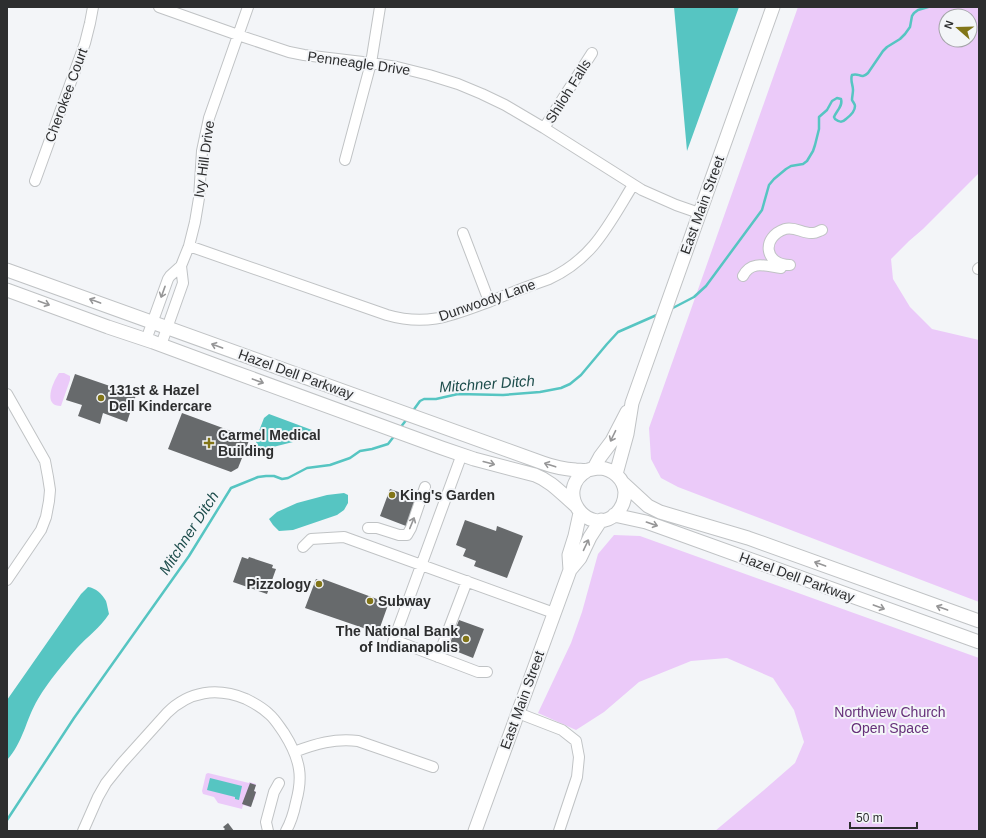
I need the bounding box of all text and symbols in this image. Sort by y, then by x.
north arrow [938,8,978,48]
text: N [942,19,956,30]
street label: Cherokee Court [42,46,90,144]
street label: Penneagle Drive [307,48,412,78]
street label: Shiloh Falls [542,56,594,126]
street label: Ivy Hill Drive [191,119,217,199]
street label: East Main Street [677,154,727,256]
street label: Dunwoody Lane [437,276,538,324]
one-way arrow [158,285,166,297]
one-way arrow [89,297,101,305]
one-way arrow [37,300,49,308]
one-way arrow [211,341,223,349]
street label: Hazel Dell Parkway [236,346,356,402]
water label: Mitchner Ditch [439,372,535,395]
one-way arrow [251,378,263,386]
place label: 131st & Hazel Dell Kindercare [109,382,212,414]
marker: 131st & Hazel Dell Kindercare [96,393,106,403]
place label: Carmel Medical Building [218,427,321,459]
one-way arrow [609,430,617,442]
marker: Carmel Medical Building [203,437,215,449]
one-way arrow [482,460,495,467]
one-way arrow [543,461,556,468]
place label: King's Garden [400,487,495,503]
water label: Mitchner Ditch [155,488,222,578]
marker: King's Garden [387,490,397,500]
one-way arrow [409,518,417,530]
one-way arrow [645,521,657,529]
one-way arrow [583,540,590,552]
street label: Hazel Dell Parkway [737,549,857,605]
one-way arrow [814,559,826,567]
place label: Pizzology [246,576,311,592]
marker: Pizzology [314,579,324,589]
place label: Subway [378,593,431,609]
marker: Subway [365,596,375,606]
one-way arrow [873,603,885,611]
one-way arrow [936,604,949,611]
place label: The National Bank of Indianapolis [336,623,458,655]
marker: The National Bank of Indianapolis [461,634,471,644]
street label: East Main Street [497,649,547,751]
park label: Northview Church Open Space [834,704,946,736]
scale bar [850,804,917,830]
text: 50 m [856,811,883,825]

